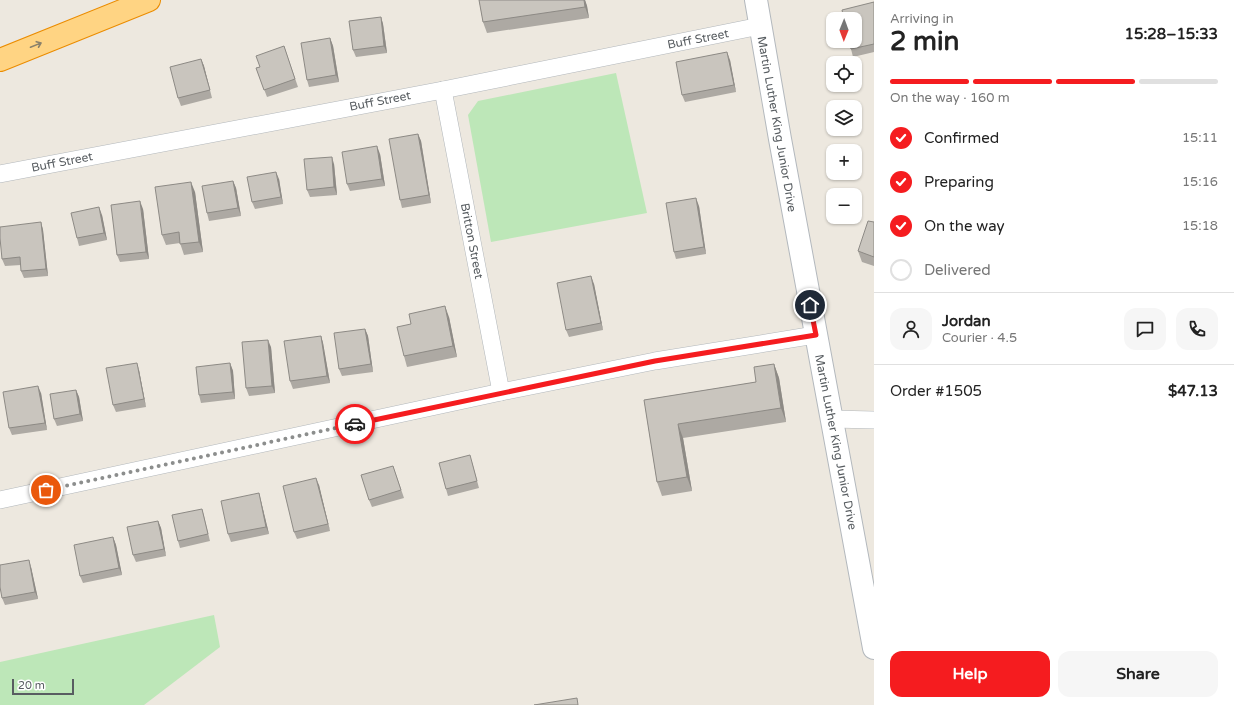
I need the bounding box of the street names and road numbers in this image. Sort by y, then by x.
street label: Buff Street [666,26,730,52]
street label: Martin Luther King Junior Drive [755,35,799,213]
street label: Buff Street [348,88,412,114]
street label: Buff Street [30,149,94,175]
street label: Britton Street [458,202,486,280]
street label: Martin Luther King Junior Drive [812,353,860,531]

